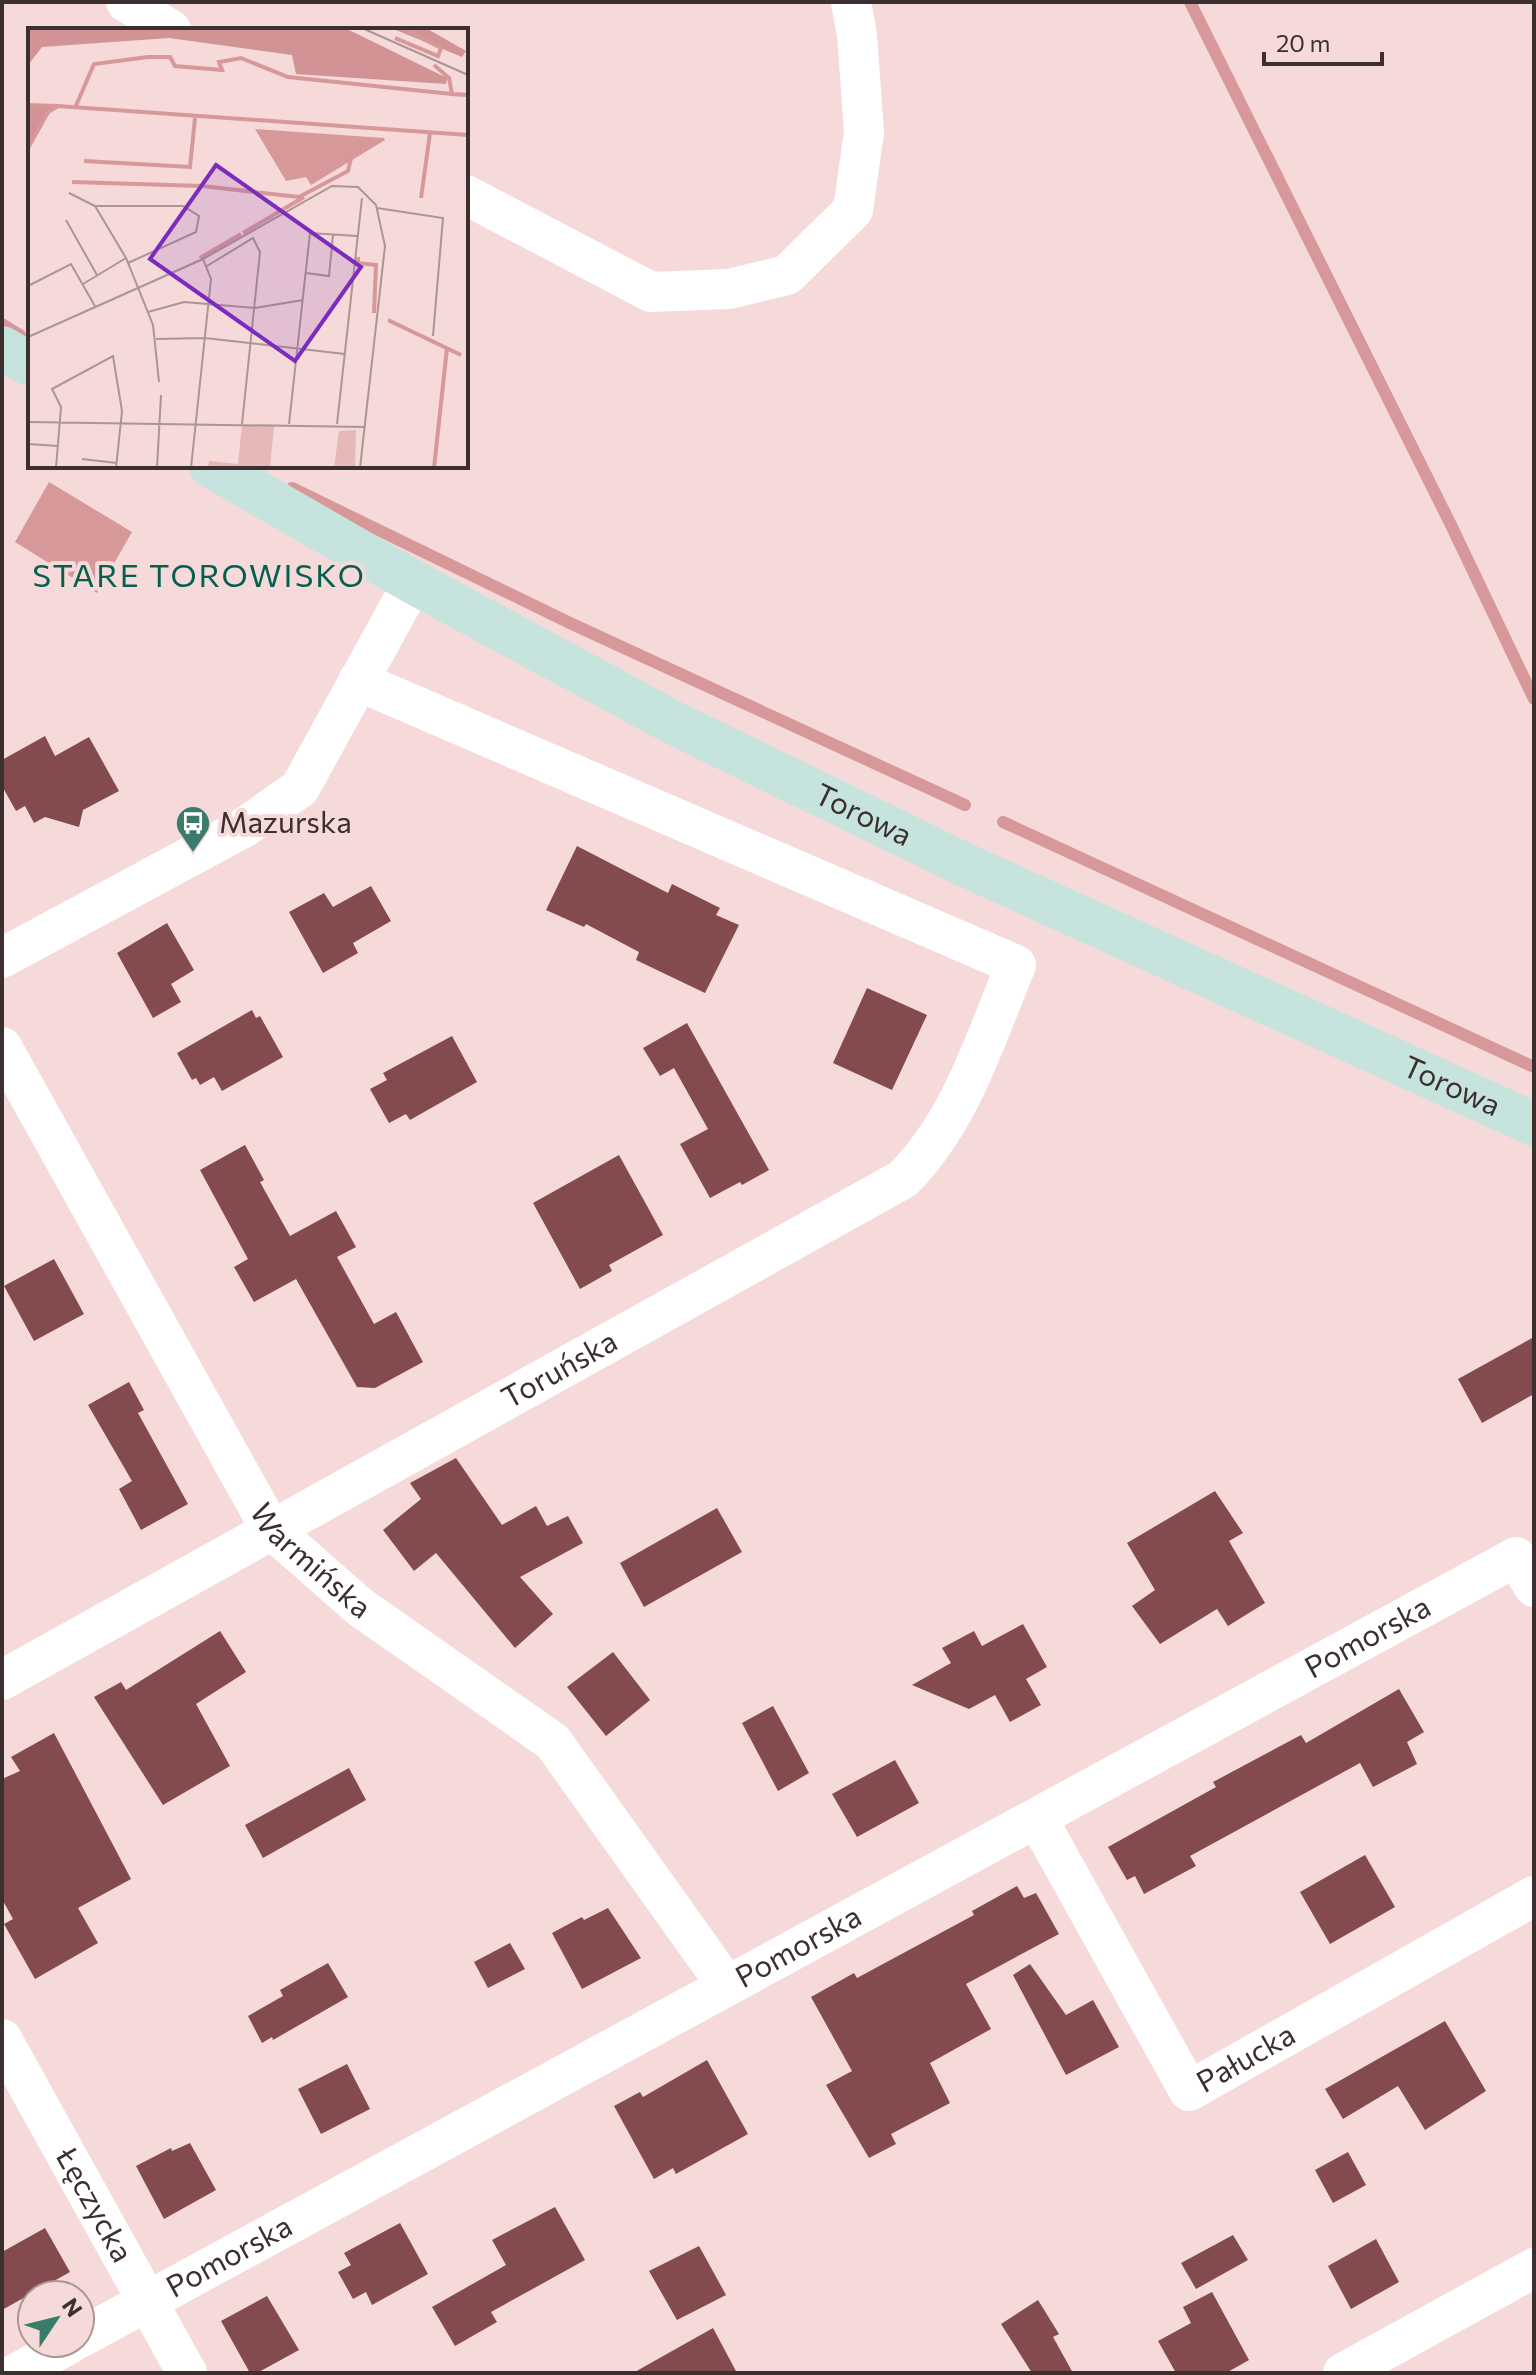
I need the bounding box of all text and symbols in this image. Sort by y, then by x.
scale bar [1264,16,1382,66]
inset map [28,28,468,468]
text: 20 m [1276,28,1330,57]
district label: STARE TOROWISKO [32,554,366,594]
street label: Torowa [810,774,919,852]
place label: Mazurska [219,802,352,839]
bus stop icon: Mazurska [174,804,212,854]
street label: Torowa [1398,1046,1507,1122]
street label: Toruńska [494,1321,623,1415]
street label: Warmińska [244,1496,379,1625]
street label: Pomorska [1297,1586,1436,1684]
street label: Pomorska [728,1896,867,1994]
street label: Pałucka [1189,2014,1301,2099]
street label: Łęczycka [49,2140,143,2268]
street label: Pomorska [159,2205,297,2304]
north arrow [16,2279,96,2359]
text: N [57,2293,89,2322]

